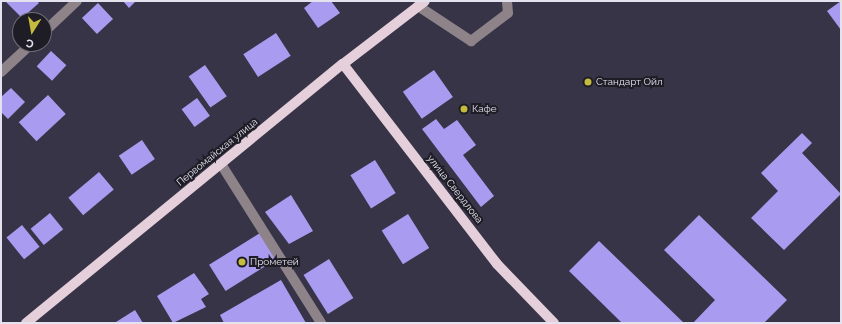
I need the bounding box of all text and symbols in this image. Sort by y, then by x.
north arrow [12,12,52,52]
text: С [25,36,35,50]
place label: Стандарт Ойл [596,76,663,88]
marker: Стандарт Ойл [583,77,593,87]
place label: Кафе [472,103,497,115]
marker: Кафе [459,104,469,114]
street label: Первомайская улица [174,116,260,188]
street label: улица Свердлова [425,152,485,226]
place label: Прометей [250,256,299,268]
marker: Прометей [237,257,247,267]

